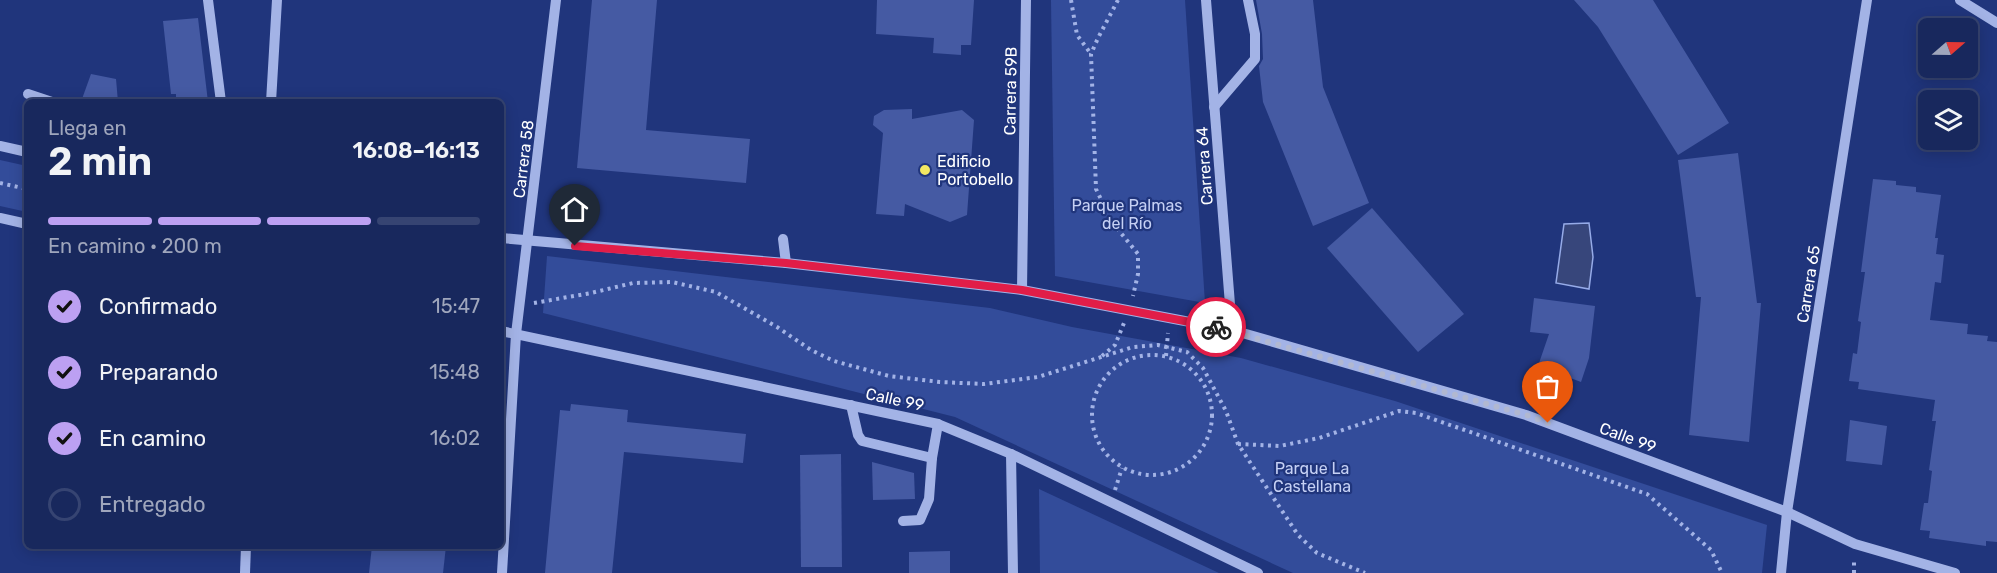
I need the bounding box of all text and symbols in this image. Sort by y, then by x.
north arrow [1918,18,1978,78]
map controls [1918,18,1978,150]
street label: Carrera 59B [1000,46,1021,136]
button: layers [1918,90,1978,150]
text: Llega en [48,116,127,140]
street label: Carrera 58 [509,119,538,199]
street label: Carrera 64 [1192,126,1217,206]
text: 16:08–16:13 [352,137,480,164]
text: 2 min [48,139,152,185]
place label: Edificio Portobello [937,152,1013,189]
marker: Edificio Portobello [918,163,932,177]
pin [549,184,600,246]
icon: home [558,193,591,226]
park label: Parque Palmas del Río [1072,196,1182,233]
text: En camino · 200 m [48,234,222,258]
street label: Carrera 65 [1793,244,1824,324]
icon: check [48,290,81,323]
text: Confirmado [99,293,217,320]
text: 15:47 [432,294,480,318]
courier [1186,297,1246,357]
icon: bike [1200,311,1233,344]
icon: check [48,356,81,389]
text: Preparando [99,359,218,386]
text: 15:48 [429,360,480,384]
pin [1522,361,1573,423]
icon: bag [1531,370,1564,403]
street label: Calle 99 [864,384,926,415]
street label: Calle 99 [1597,418,1659,457]
icon: check [48,422,81,455]
text: En camino [99,425,206,452]
text: 16:02 [430,426,480,450]
park label: Parque La Castellana [1273,459,1351,496]
text: Entregado [99,491,206,518]

